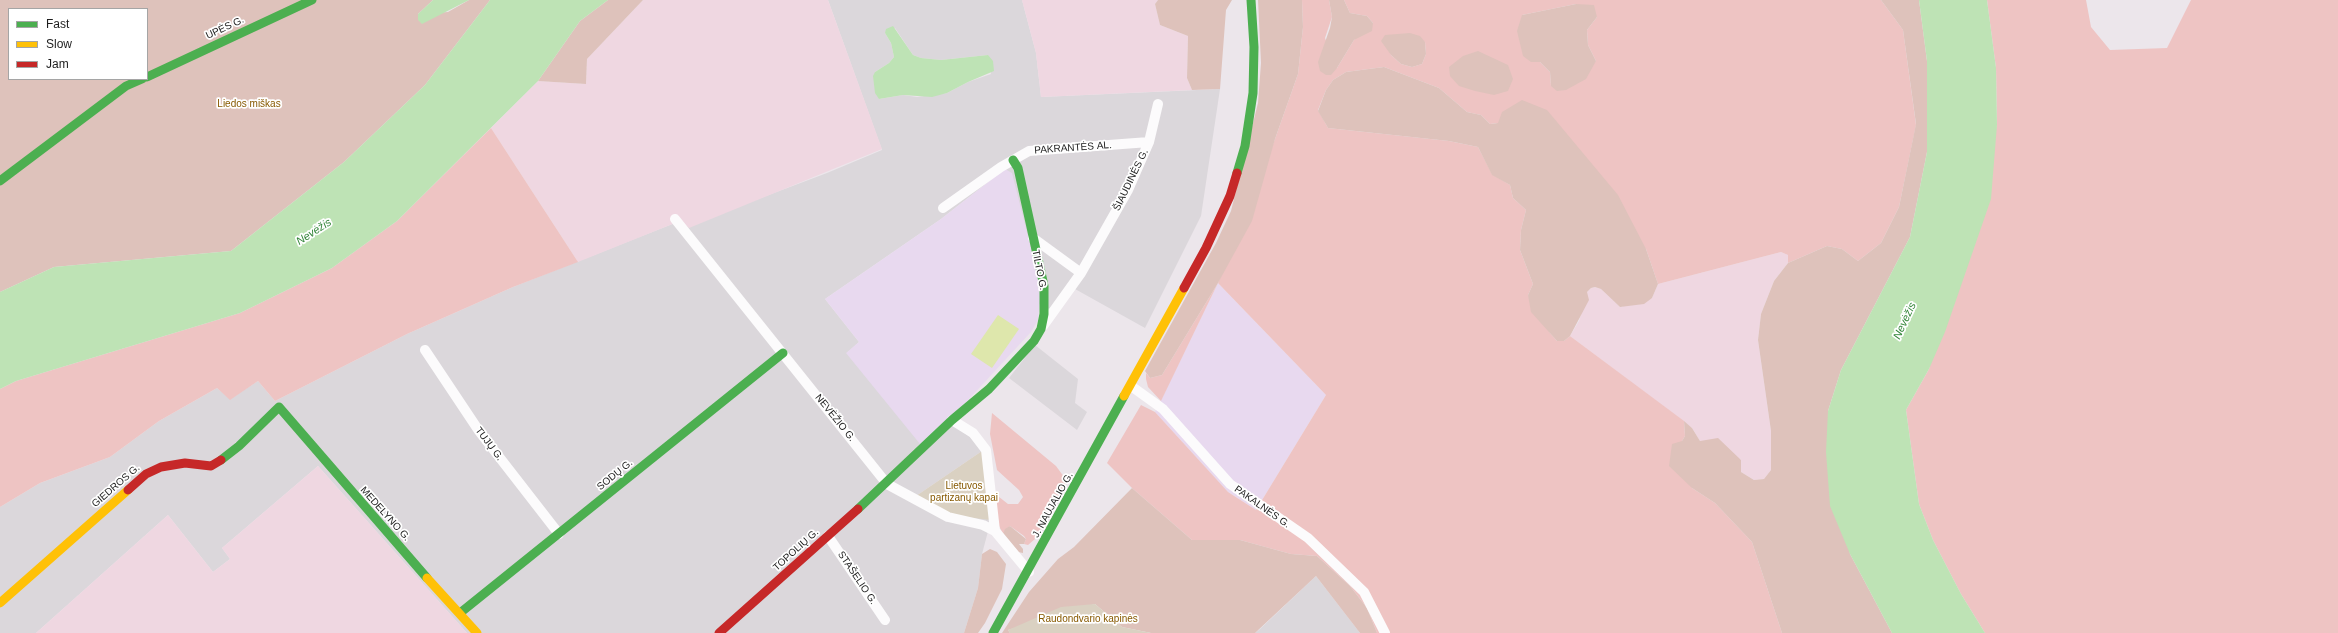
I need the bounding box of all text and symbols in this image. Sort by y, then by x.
legend [8,8,148,80]
street label: UPĖS G. [204,14,246,42]
text: Fast [46,17,69,31]
text: Slow [46,37,72,51]
text: Jam [46,57,69,71]
park label: Liedos miškas [217,98,281,110]
street label: PAKRANTĖS AL. [1034,139,1112,157]
street label: ŠIAUDINĖS G. [1111,147,1151,213]
water label: Nevėžis [294,216,334,248]
street label: TILTO G. [1029,249,1049,291]
water label: Nevėžis [1891,300,1919,342]
street label: NEVĖŽIO G. [812,392,858,444]
street label: TUJŲ G. [473,425,505,463]
street label: SODŲ G. [595,457,635,493]
street label: GIEDROS G. [90,462,142,510]
street label: J. NAUJALIO G. [1030,470,1076,540]
park label: Lietuvos partizanų kapai [930,480,998,504]
street label: PAKALNĖS G. [1232,483,1292,531]
street label: MEDELYNO G. [358,484,412,544]
street label: TOPOLIŲ G. [771,526,821,574]
street label: STAŠELIO G. [835,549,879,607]
park label: Raudondvario kapinės [1038,613,1138,625]

